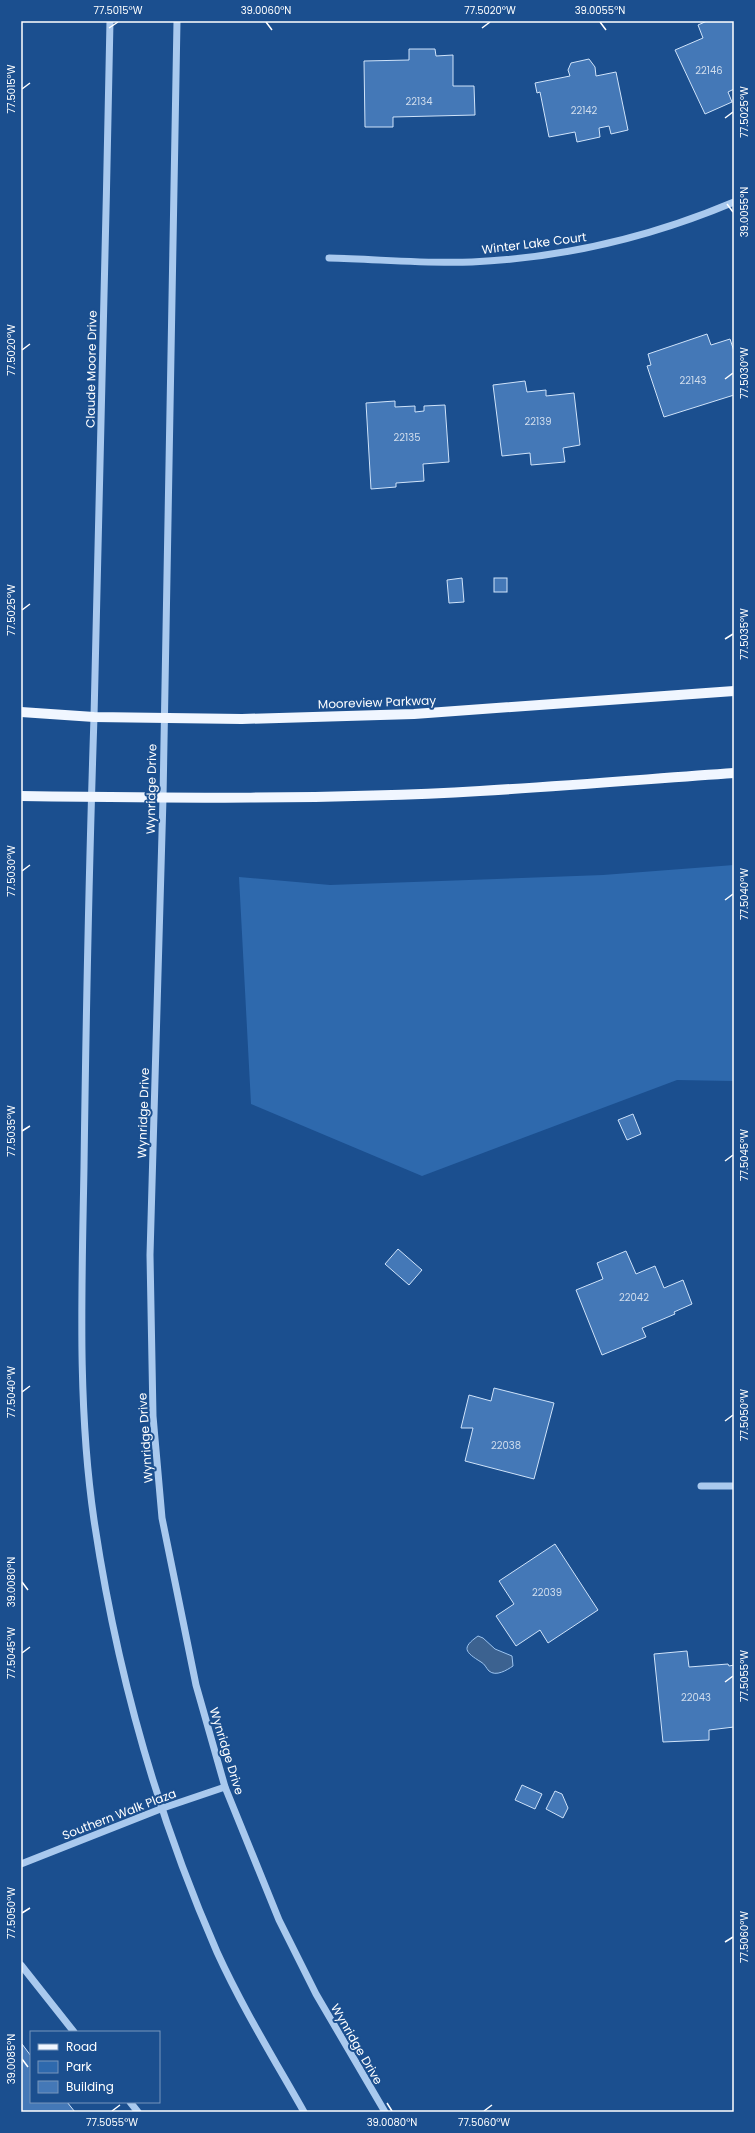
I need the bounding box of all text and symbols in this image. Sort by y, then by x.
text: 77.5015°W [94,3,143,18]
text: 39.0060°N [241,3,291,18]
text: 77.5020°W [464,3,516,18]
text: 39.0055°N [575,3,625,18]
house number: 22146 [695,63,723,78]
text: 77.5015°W [4,64,19,113]
text: 77.5025°W [737,86,752,138]
house number: 22134 [406,94,432,109]
house number: 22142 [571,103,598,118]
text: 39.0055°N [737,187,752,237]
street label: Winter Lake Court [481,228,587,258]
street label: Claude Moore Drive [81,310,101,428]
text: 77.5020°W [4,324,19,376]
text: 77.5030°W [737,347,752,399]
house number: 22143 [680,373,707,388]
house number: 22139 [525,414,551,429]
house number: 22135 [394,430,420,445]
text: 77.5025°W [4,584,19,636]
text: 77.5035°W [737,608,752,660]
street label: Mooreview Parkway [318,691,437,713]
street label: Wynridge Drive [142,744,160,834]
text: 77.5030°W [4,845,19,897]
text: 77.5040°W [737,868,752,920]
street label: Wynridge Drive [133,1067,153,1159]
text: 77.5035°W [4,1105,19,1157]
text: 77.5045°W [737,1129,752,1181]
house number: 22042 [619,1290,649,1305]
text: 77.5040°W [4,1366,19,1418]
text: 77.5050°W [737,1389,752,1441]
street label: Wynridge Drive [133,1392,157,1484]
house number: 22038 [491,1438,521,1453]
text: 39.0080°N [4,1557,19,1607]
house number: 22039 [532,1585,562,1600]
text: 77.5045°W [4,1627,19,1679]
text: 77.5055°W [737,1650,752,1702]
house number: 22043 [681,1690,711,1705]
street label: Wynridge Drive [206,1705,248,1797]
street label: Southern Walk Plaza [59,1784,179,1844]
text: 77.5050°W [4,1887,19,1939]
text: 77.5060°W [737,1911,752,1963]
street label: Wynridge Drive [327,2001,387,2087]
legend [30,2031,160,2103]
text: 39.0085°N [4,2034,19,2084]
text: Road [66,2038,97,2055]
text: Park [66,2058,93,2075]
text: Building [66,2078,114,2095]
text: 77.5055°W [86,2115,138,2130]
text: 39.0080°N [367,2115,417,2130]
text: 77.5060°W [458,2115,510,2130]

